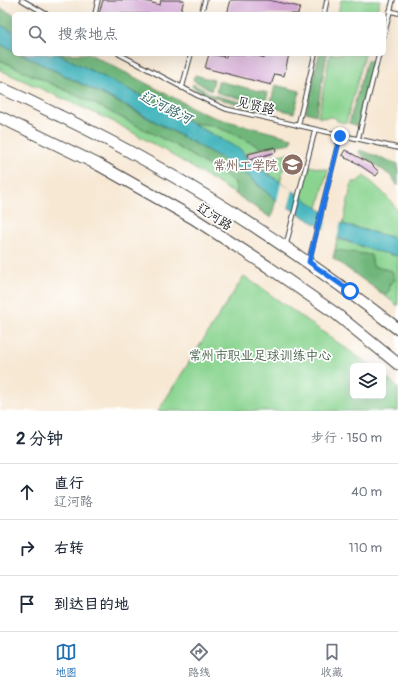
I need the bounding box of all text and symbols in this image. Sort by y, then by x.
search box [12,12,386,56]
icon: search [26,23,48,45]
text: 搜索地点 [58,25,118,44]
water label: 辽河路河 [137,87,196,129]
street label: 见贤路 [235,94,277,118]
route end [331,127,349,145]
school or university icon: 常州工学院 [280,152,306,178]
place label: 常州工学院 [213,158,278,174]
street label: 辽河路 [194,200,235,234]
route start [341,282,359,300]
park label: 常州市职业足球训练中心 [188,348,332,364]
map controls [350,363,386,399]
button: layers [350,363,386,399]
text: 2 分钟 [16,428,63,449]
text: 步行 · 150 m [311,430,382,446]
text: 直行 [54,474,84,493]
icon: ahead [16,481,38,503]
text: 40 m [351,484,382,500]
text: 辽河路 [54,494,93,510]
icon: right [16,537,38,559]
text: 右转 [54,539,84,558]
text: 110 m [349,540,382,556]
icon: arrive [16,593,38,615]
text: 到达目的地 [54,595,129,614]
tab: 地图 [55,641,77,679]
tab: 路线 [188,641,210,679]
tab: 收藏 [321,641,343,679]

